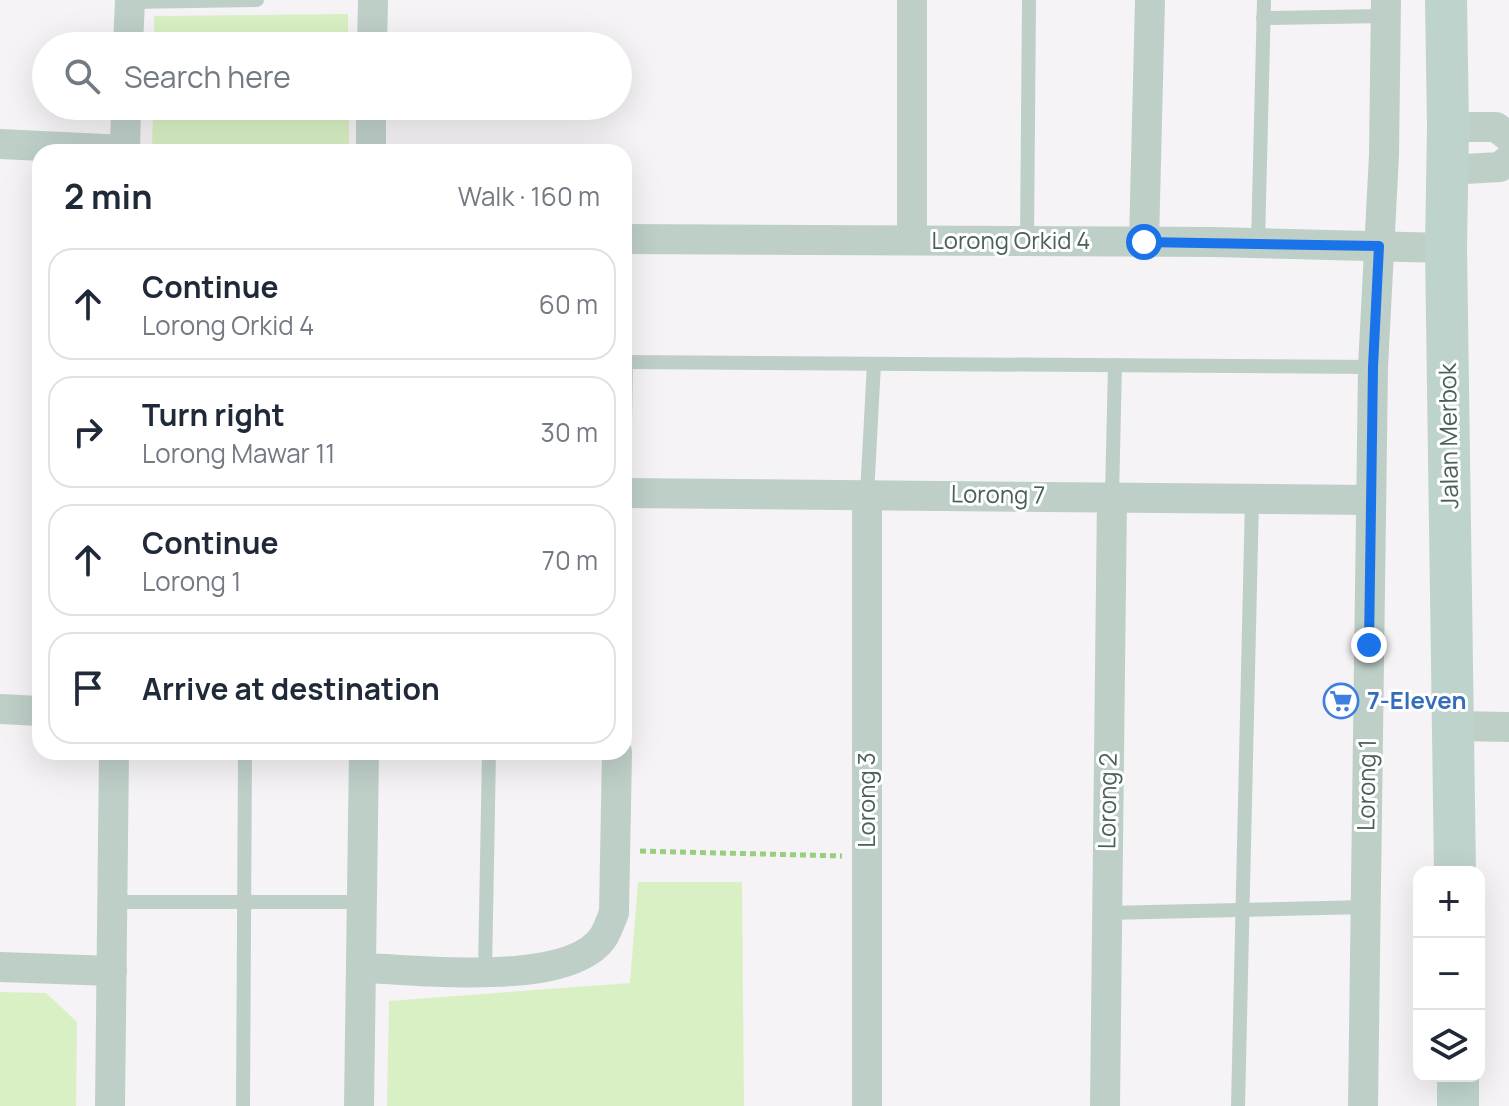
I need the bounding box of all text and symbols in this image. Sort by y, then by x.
search box [32,32,632,120]
icon: search [60,54,104,98]
text: Search here [124,56,291,97]
text: 2 min [64,173,152,219]
text: Walk · 160 m [458,178,600,214]
street label: Lorong Orkid 4 [931,223,1091,256]
route start [1126,224,1162,260]
text: Continue [142,266,278,307]
icon: ahead [66,282,110,326]
text: 60 m [539,286,598,322]
text: Lorong Orkid 4 [142,307,314,343]
street label: Jalan Merbok [1430,362,1465,509]
text: Turn right [142,394,285,435]
icon: right [66,410,110,454]
text: 30 m [541,414,598,450]
text: Lorong Mawar 11 [142,435,335,471]
street label: Lorong 7 [951,476,1045,511]
text: Continue [142,522,278,563]
icon: ahead [66,538,110,582]
text: 70 m [542,542,598,578]
text: Lorong 1 [142,563,241,599]
route end [1351,627,1387,663]
icon: arrive [66,666,110,710]
text: Arrive at destination [142,668,440,709]
supermarket icon: 7-Eleven [1322,682,1360,720]
place label: 7-Eleven [1367,683,1466,716]
street label: Lorong 1 [1348,739,1383,831]
street label: Lorong 3 [849,752,882,848]
street label: Lorong 2 [1089,753,1124,849]
map controls [1413,866,1485,1082]
button: + [1413,866,1485,938]
button: − [1413,938,1485,1010]
button: layers [1413,1010,1485,1082]

